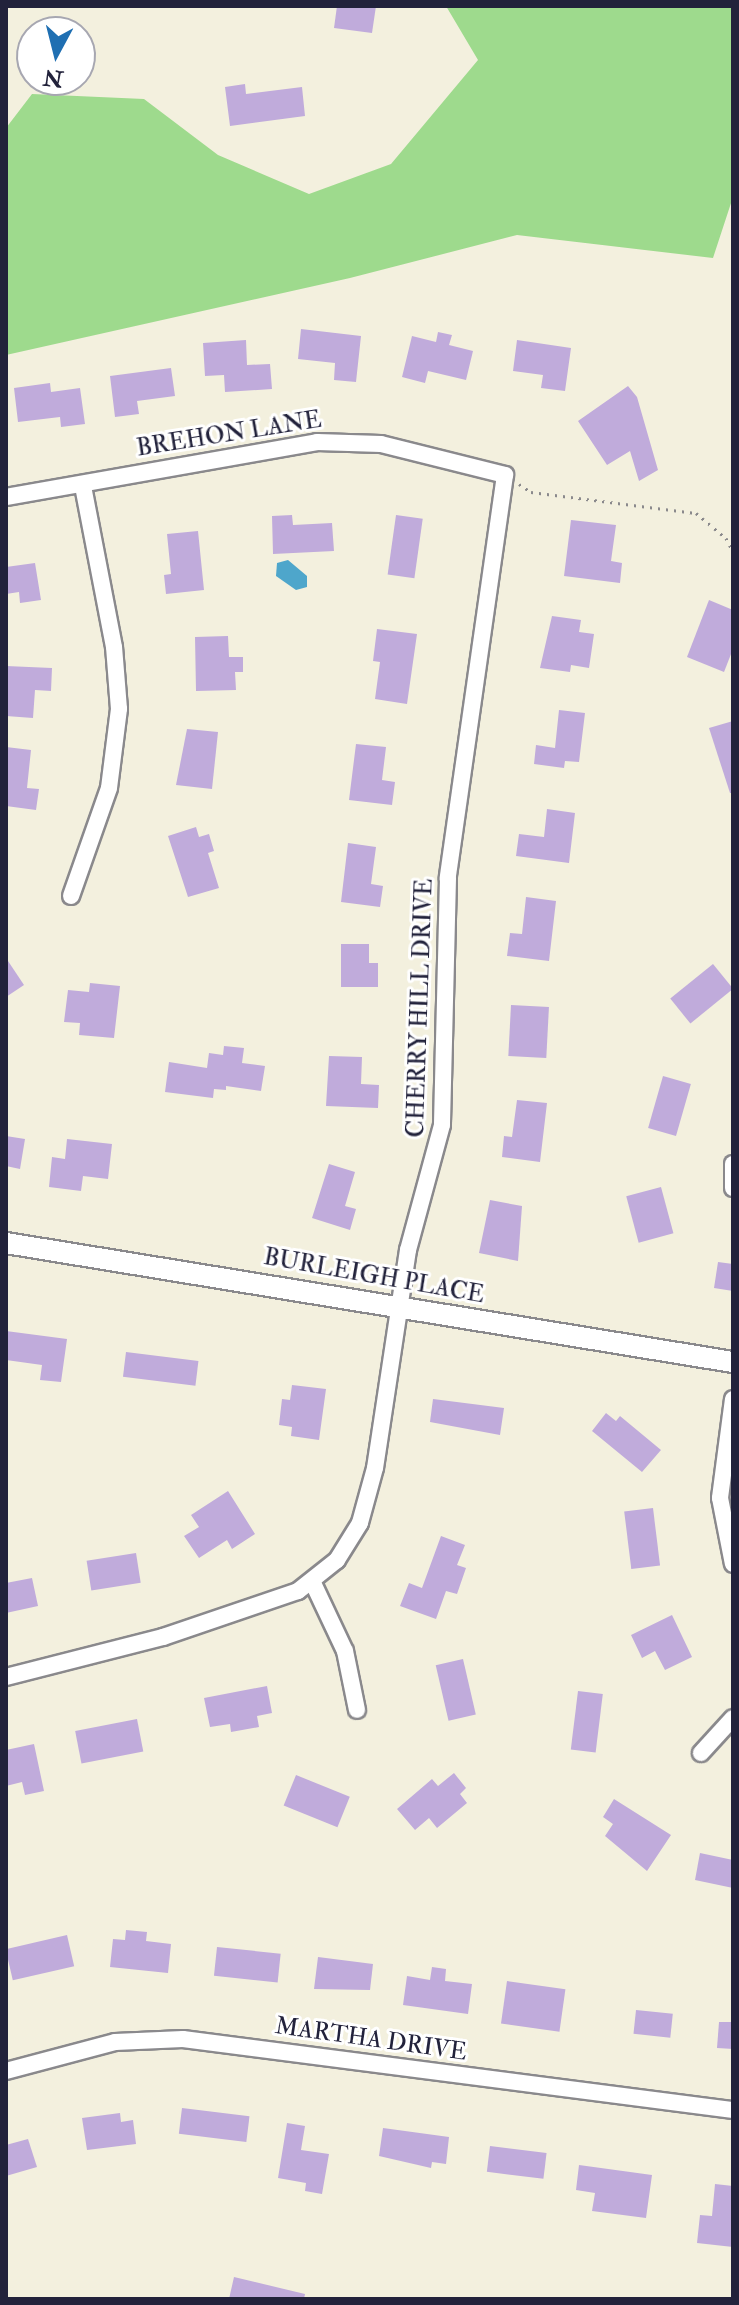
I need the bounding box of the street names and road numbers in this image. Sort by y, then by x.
street label: BREHON LANE [134,405,324,463]
street label: CHERRY HILL DRIVE [401,878,439,1138]
street label: BURLEIGH PLACE [261,1242,487,1310]
street label: MARTHA DRIVE [273,2011,469,2067]

